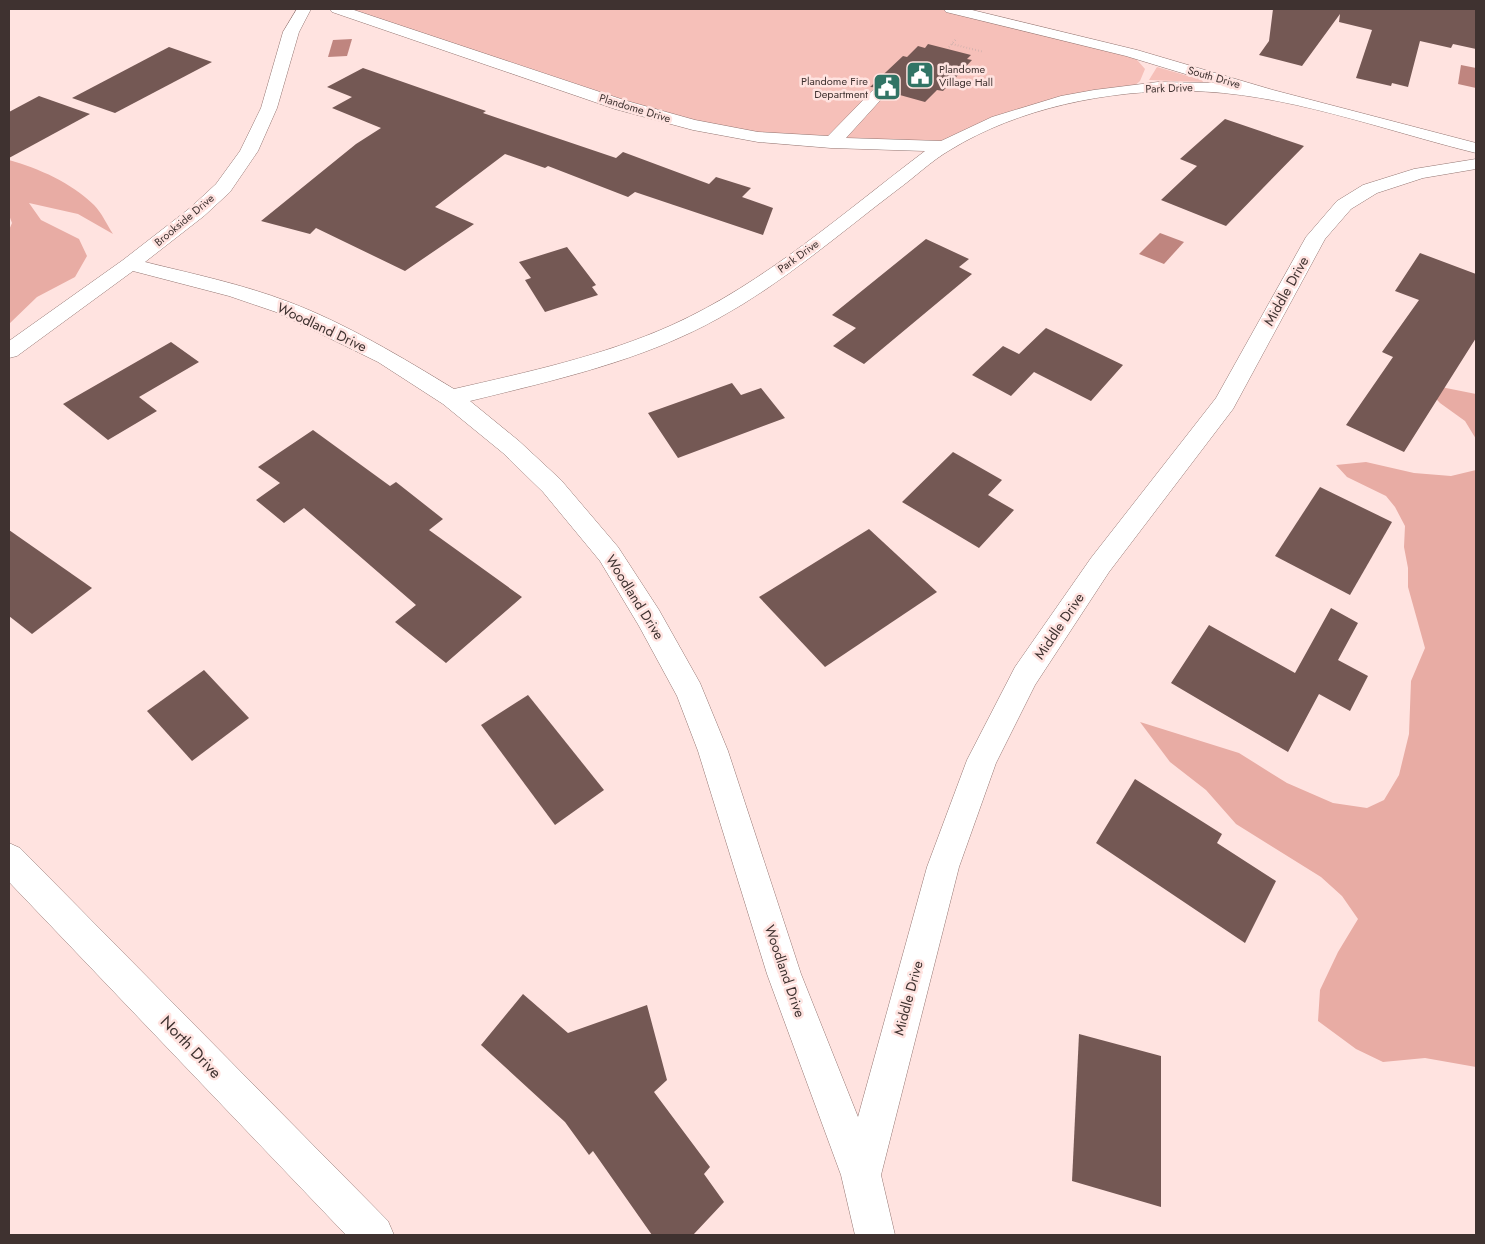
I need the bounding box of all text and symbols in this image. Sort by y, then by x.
public building icon: Plandome Village Hall [905,60,935,90]
place label: Plandome Village Hall [939,61,993,90]
street label: South Drive [1186,62,1242,92]
public building icon: Plandome Fire Department [872,72,902,102]
place label: Plandome Fire Department [801,73,868,102]
street label: Park Drive [1145,79,1193,97]
street label: Plandome Drive [597,90,673,127]
street label: Brookside Drive [151,190,218,250]
street label: Park Drive [774,235,822,276]
street label: Middle Drive [1259,253,1313,329]
street label: Woodland Drive [274,298,370,356]
street label: Woodland Drive [601,551,669,643]
street label: Middle Drive [1029,589,1089,663]
street label: Woodland Drive [760,922,810,1020]
street label: Middle Drive [888,958,928,1038]
street label: North Drive [155,1011,227,1083]

